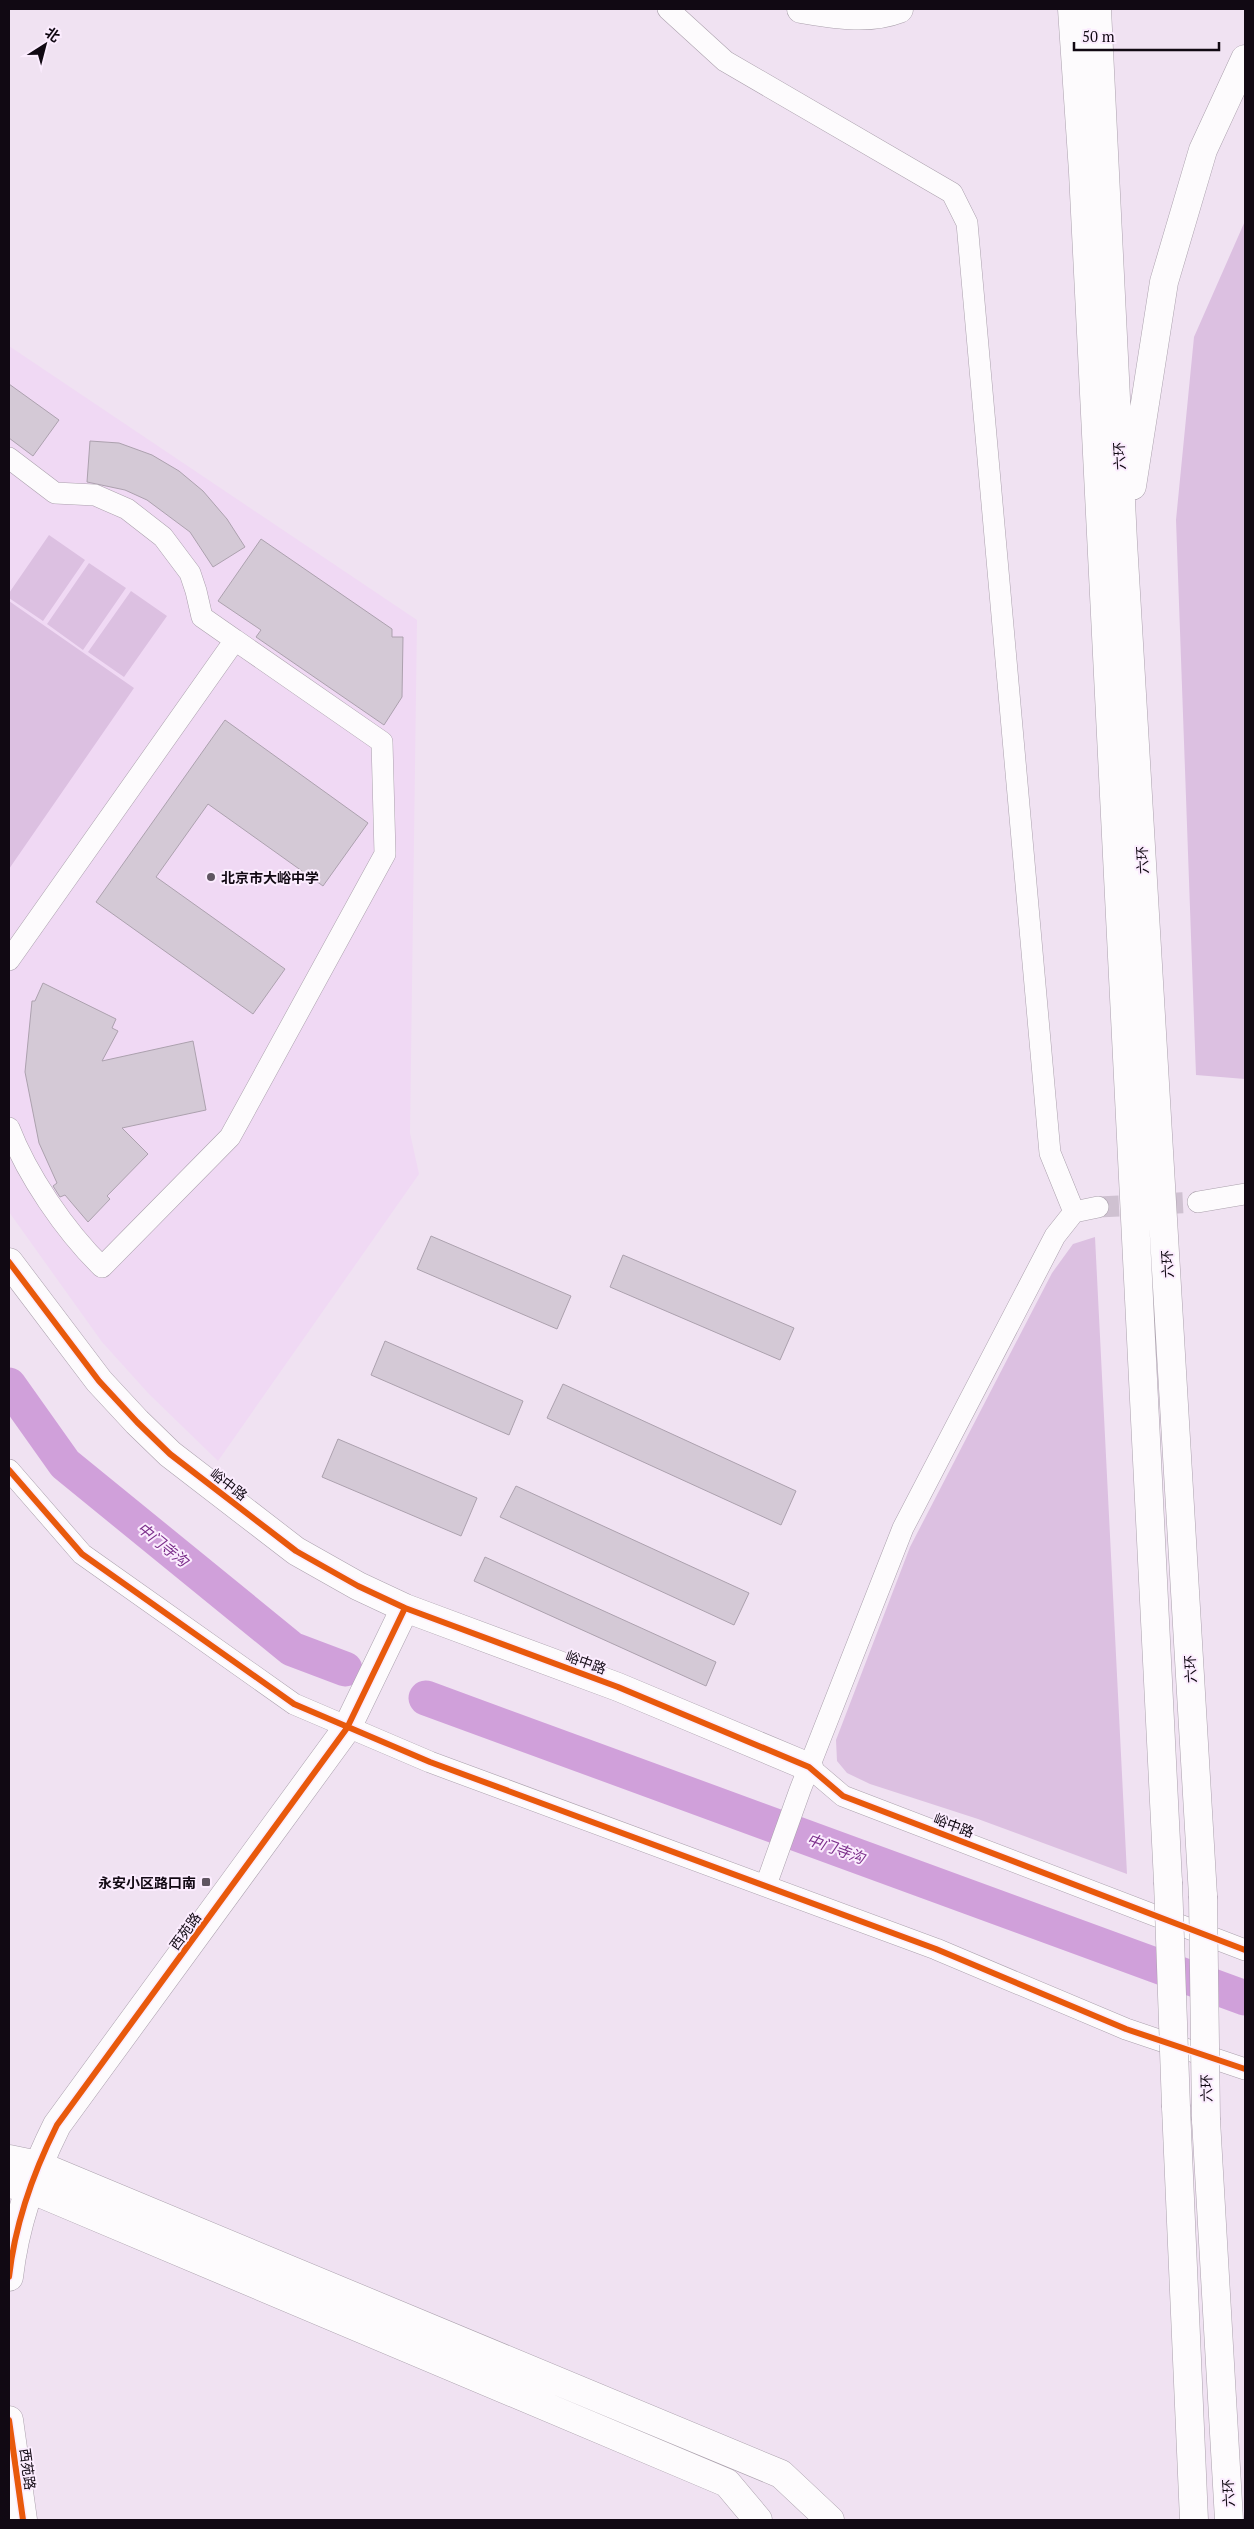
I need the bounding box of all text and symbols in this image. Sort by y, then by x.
north arrow [20,20,70,70]
scale bar [1074,20,1219,52]
text: 北 [42,22,64,46]
text: 50 m [1082,26,1115,46]
street label: 六环 [1109,442,1129,470]
street label: 六环 [1132,846,1152,874]
place label: 北京市大峪中学 [221,868,319,887]
marker: 北京市大峪中学 [205,871,217,883]
street label: 六环 [1157,1250,1177,1278]
street label: 峪中路 [207,1464,251,1504]
water label: 中门寺沟 [133,1517,194,1572]
street label: 峪中路 [563,1646,609,1678]
street label: 六环 [1180,1655,1200,1683]
street label: 峪中路 [931,1809,977,1841]
water label: 中门寺沟 [804,1828,869,1868]
place label: 永安小区路口南 [98,1873,196,1892]
marker: 永安小区路口南 [200,1876,212,1888]
street label: 西苑路 [165,1908,205,1954]
street label: 六环 [1196,2074,1216,2102]
street label: 西苑路 [16,2447,40,2491]
street label: 六环 [1218,2479,1238,2507]

